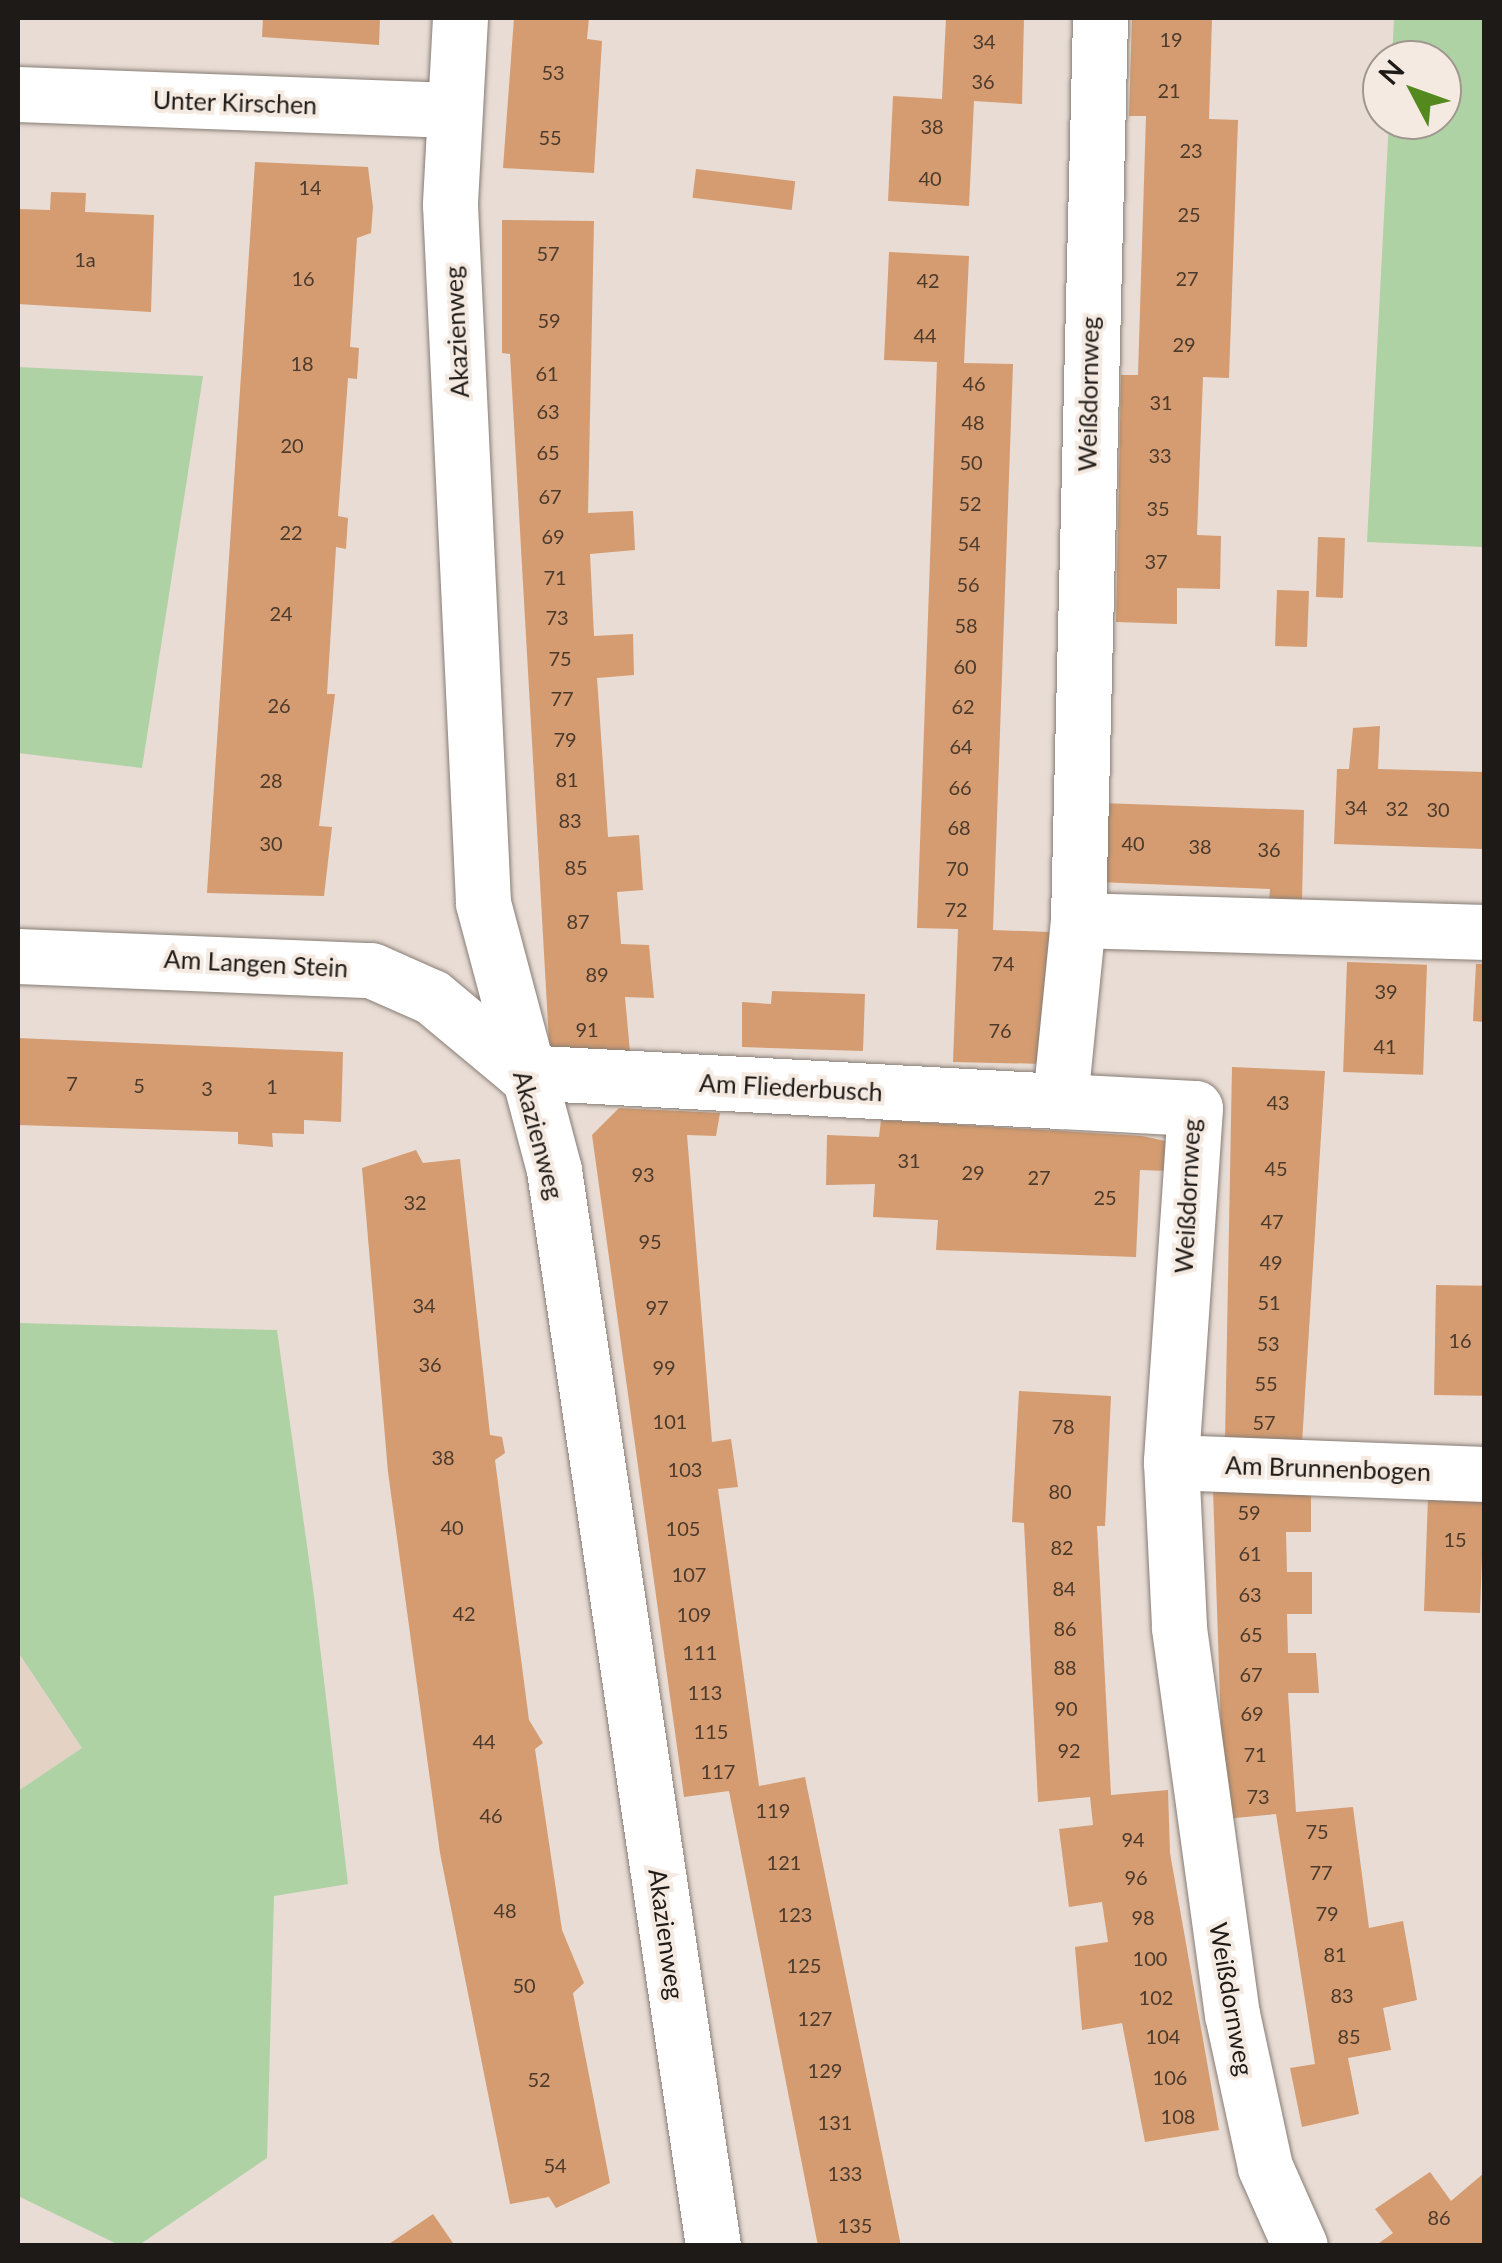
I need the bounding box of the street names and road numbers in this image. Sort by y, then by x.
street label: Unter Kirschen [152,84,318,120]
street label: Akazienweg [438,265,474,399]
street label: Weißdornweg [1072,316,1104,472]
street label: Am Langen Stein [163,943,349,983]
street label: Akazienweg [507,1067,571,1203]
street label: Am Fliederbusch [698,1067,884,1107]
street label: Weißdornweg [1168,1118,1206,1274]
street label: Am Brunnenbogen [1225,1449,1431,1487]
street label: Akazienweg [643,1867,691,2001]
street label: Weißdornweg [1204,1920,1260,2078]

